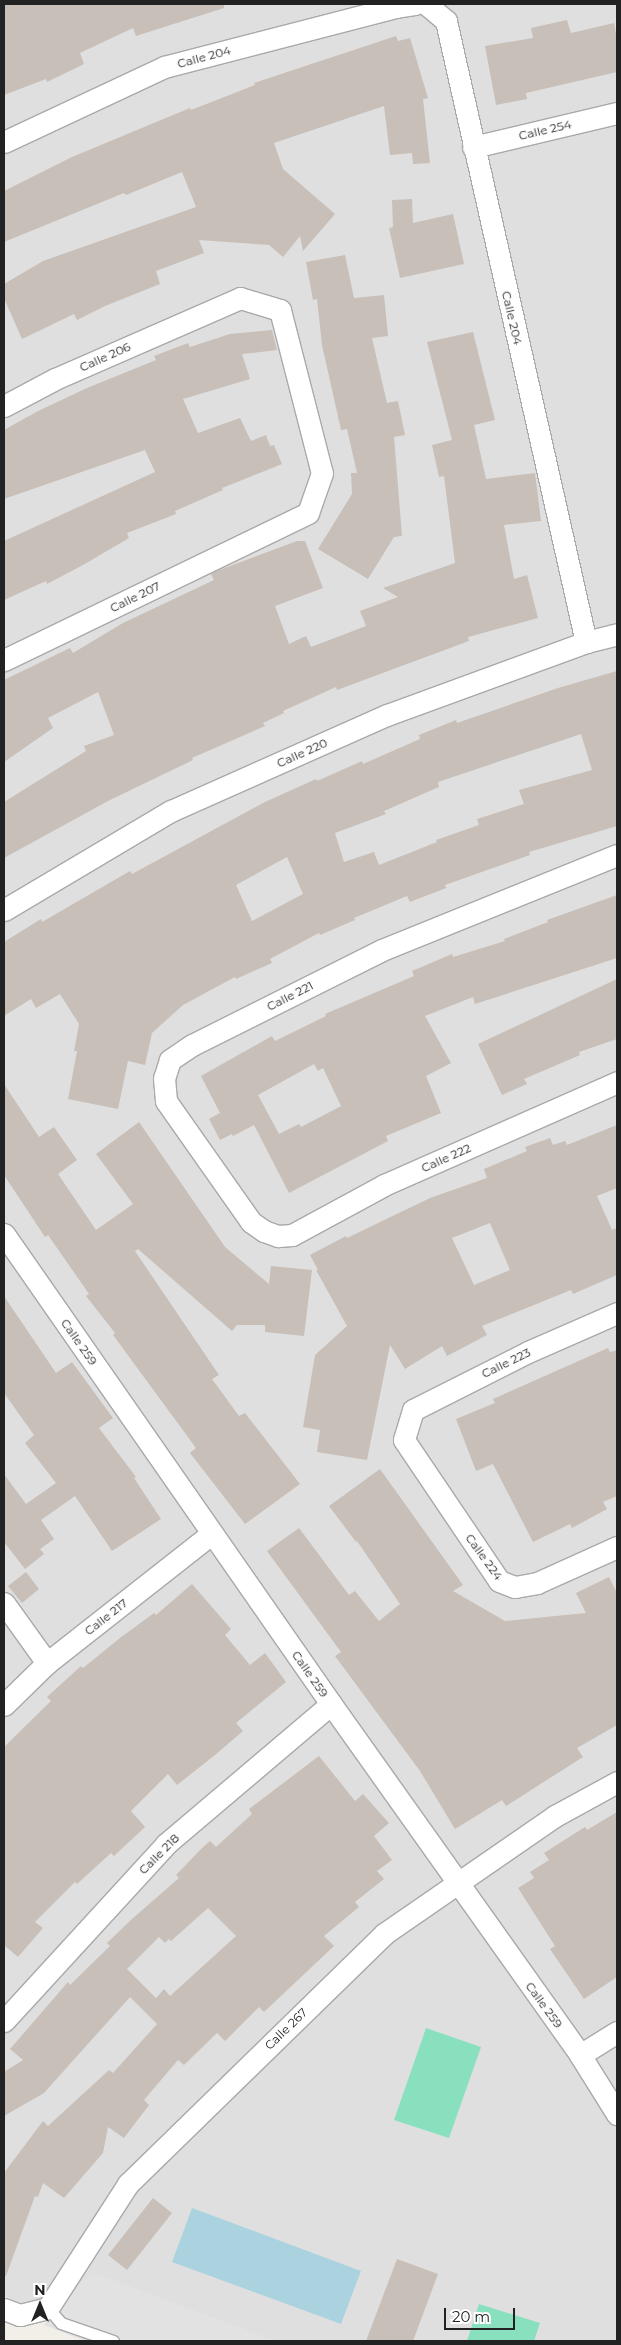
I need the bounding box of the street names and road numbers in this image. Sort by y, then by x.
street label: Calle 204 [176,43,232,71]
street label: Calle 254 [517,117,573,143]
street label: Calle 204 [499,290,525,346]
street label: Calle 206 [77,339,133,375]
street label: Calle 207 [108,579,162,615]
street label: Calle 220 [274,735,330,771]
street label: Calle 221 [264,978,316,1014]
street label: Calle 222 [419,1141,473,1175]
street label: Calle 259 [58,1316,100,1368]
street label: Calle 223 [479,1345,533,1381]
street label: Calle 224 [462,1531,506,1583]
street label: Calle 217 [82,1596,130,1638]
street label: Calle 259 [289,1648,331,1700]
street label: Calle 218 [136,1831,182,1877]
street label: Calle 259 [523,1979,565,2031]
street label: Calle 267 [262,2005,310,2053]

